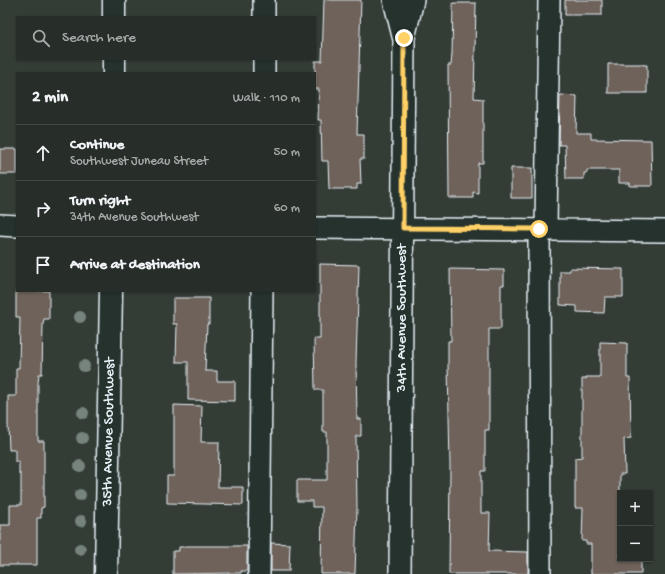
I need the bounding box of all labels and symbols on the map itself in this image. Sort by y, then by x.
route end [395,29,413,47]
route start [530,220,548,238]
street label: 34th Avenue Southwest [393,242,411,393]
street label: 35th Avenue Southwest [99,355,119,508]

